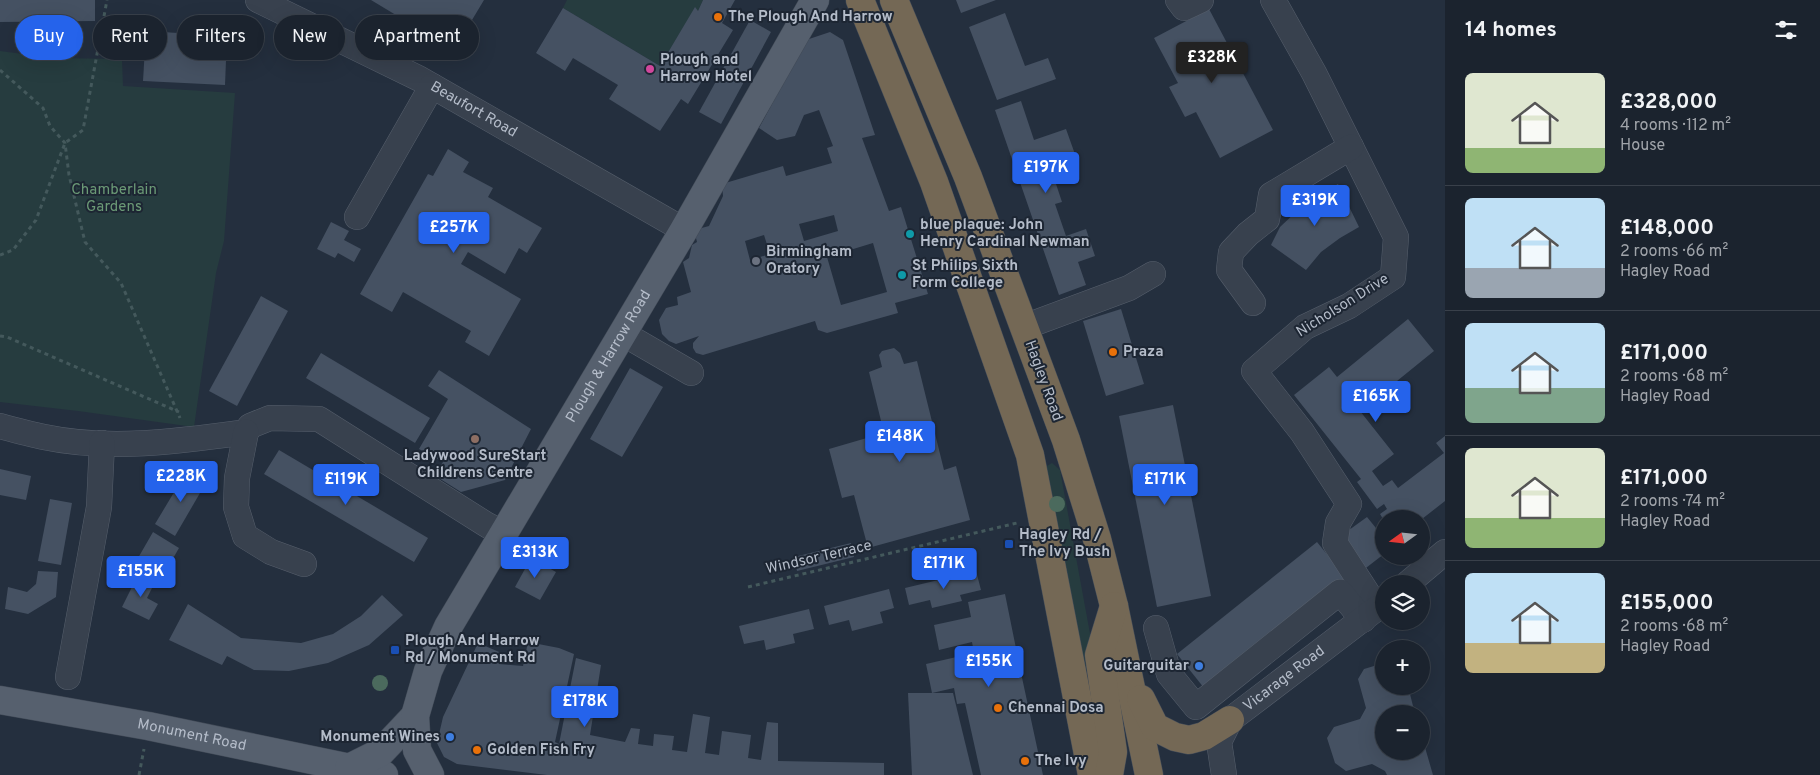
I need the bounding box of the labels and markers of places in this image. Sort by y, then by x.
place label: The Plough And Harrow [728,8,893,27]
marker: The Plough And Harrow [712,11,724,23]
pin: £328K [1177,42,1247,84]
place label: Plough and Harrow Hotel [660,51,752,87]
marker: Plough and Harrow Hotel [644,63,656,75]
pin: £197K [1011,152,1081,194]
pin: £319K [1280,184,1350,227]
pin: £257K [419,212,489,254]
place label: blue plaque: John Henry Cardinal Newman [920,216,1090,252]
marker: blue plaque: John Henry Cardinal Newman [904,228,916,240]
place label: Birmingham Oratory [766,243,852,279]
marker: Birmingham Oratory [750,255,762,267]
place label: St Philips Sixth Form College [912,257,1018,293]
marker: St Philips Sixth Form College [896,269,908,281]
place label: Praza [1123,343,1164,362]
marker: Praza [1107,346,1119,358]
pin: £165K [1341,380,1411,423]
pin: £148K [865,420,935,463]
marker: Ladywood SureStart Childrens Centre [469,433,481,445]
place label: Ladywood SureStart Childrens Centre [404,447,546,483]
pin: £228K [146,460,216,503]
pin: £119K [311,464,381,506]
pin: £171K [1130,464,1200,506]
place label: Hagley Rd / The Ivy Bush [1019,526,1110,562]
pin: £313K [500,536,570,579]
marker: Hagley Rd / The Ivy Bush [1003,538,1015,550]
pin: £171K [909,548,979,590]
pin: £155K [106,556,176,598]
place label: Plough And Harrow Rd / Monument Rd [405,632,540,668]
marker: Plough And Harrow Rd / Monument Rd [389,644,401,656]
pin: £155K [954,646,1024,688]
place label: Guitarguitar [1103,657,1190,676]
marker: Guitarguitar [1193,660,1205,672]
pin: £178K [550,686,620,728]
place label: Chennai Dosa [1008,699,1104,718]
marker: Chennai Dosa [992,702,1004,714]
place label: Monument Wines [320,728,440,747]
marker: Monument Wines [444,731,456,743]
place label: Golden Fish Fry [487,741,595,760]
marker: Golden Fish Fry [471,744,483,756]
place label: The Ivy [1035,752,1087,771]
marker: The Ivy [1019,755,1031,767]

